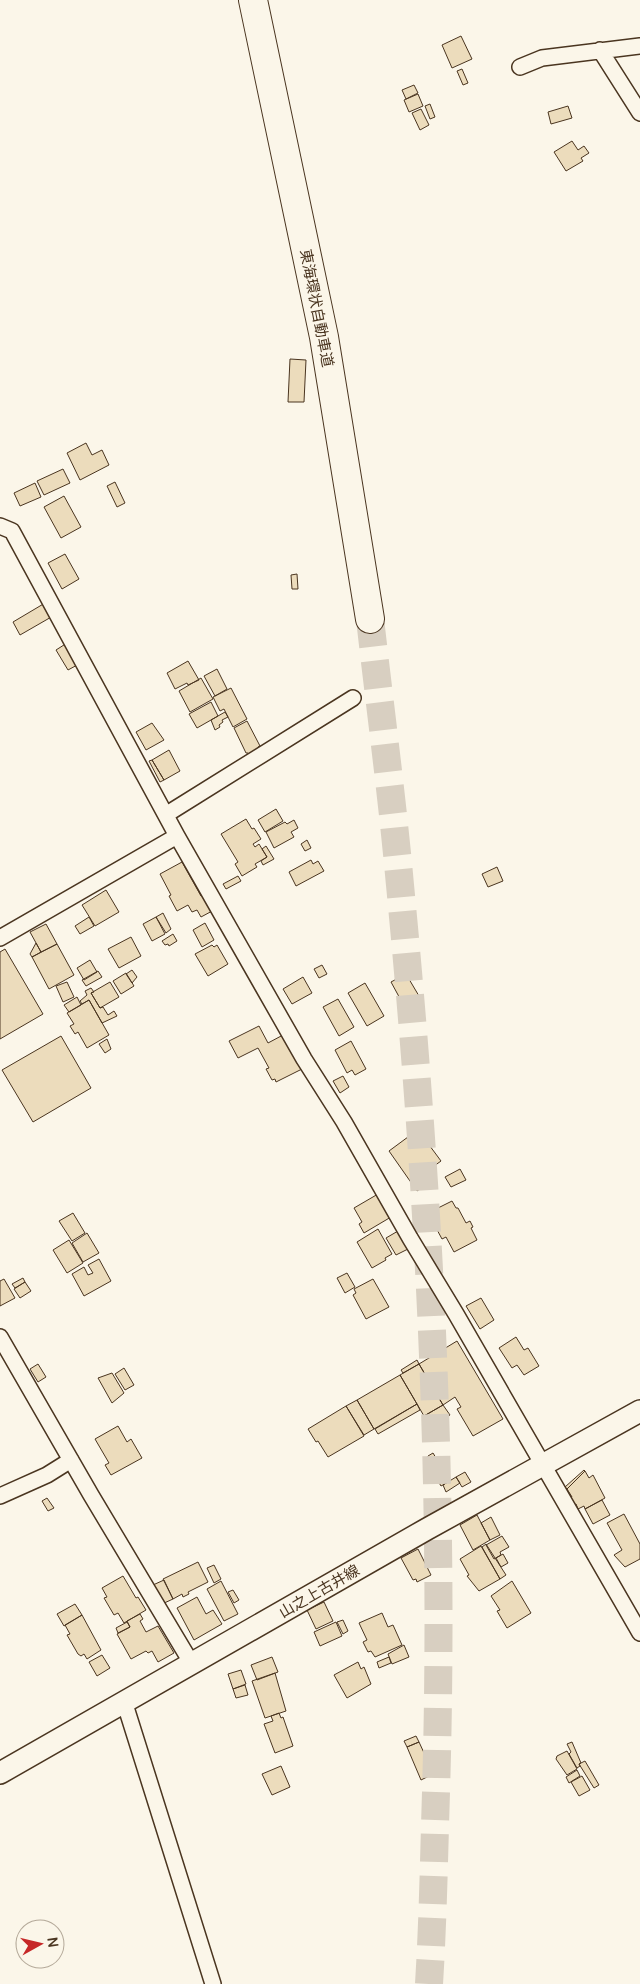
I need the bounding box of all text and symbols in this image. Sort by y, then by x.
street label: 東海環状自動車道 [295,247,339,369]
street label: 山之上古井線 [275,1559,363,1623]
north arrow [15,1919,65,1969]
text: N [43,1936,63,1948]

